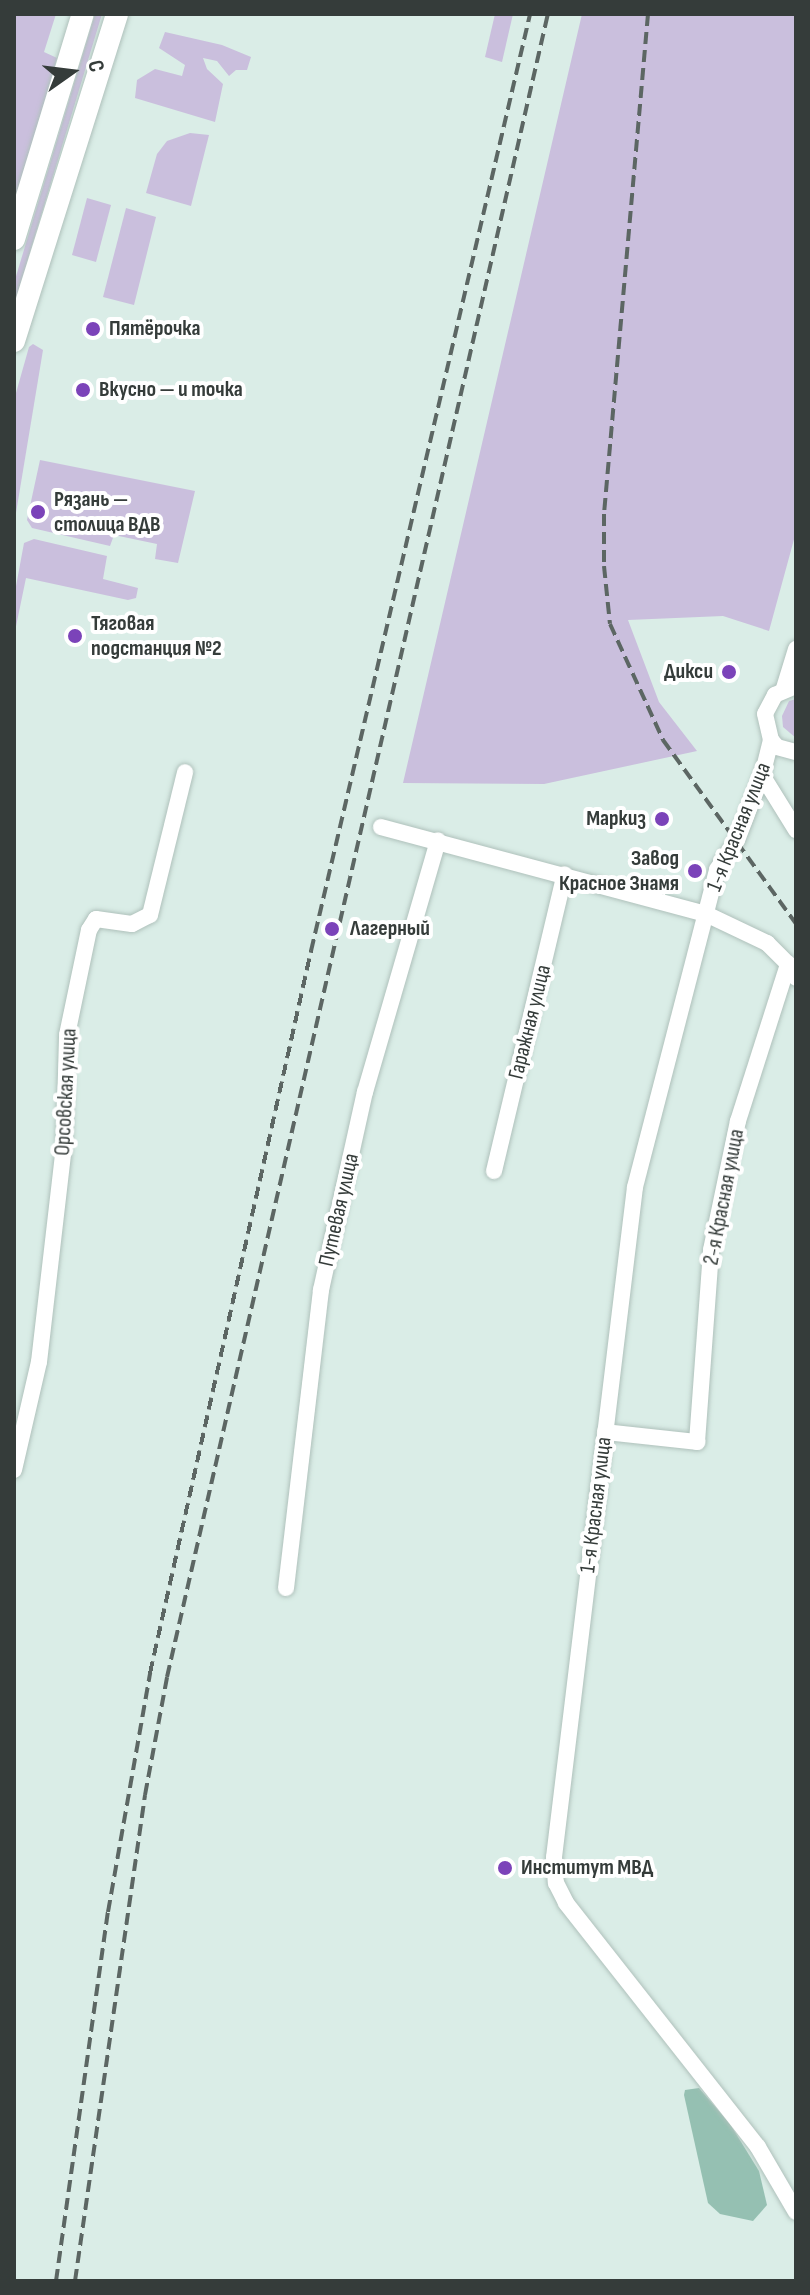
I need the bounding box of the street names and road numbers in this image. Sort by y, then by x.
street label: 1-я Красная улица [701,759,777,895]
street label: Гаражная улица [503,962,557,1082]
street label: Орсовская улица [49,1028,83,1156]
street label: 2-я Красная улица [698,1127,750,1267]
street label: Путевая улица [313,1151,365,1269]
street label: 1-я Красная улица [575,1436,617,1574]

